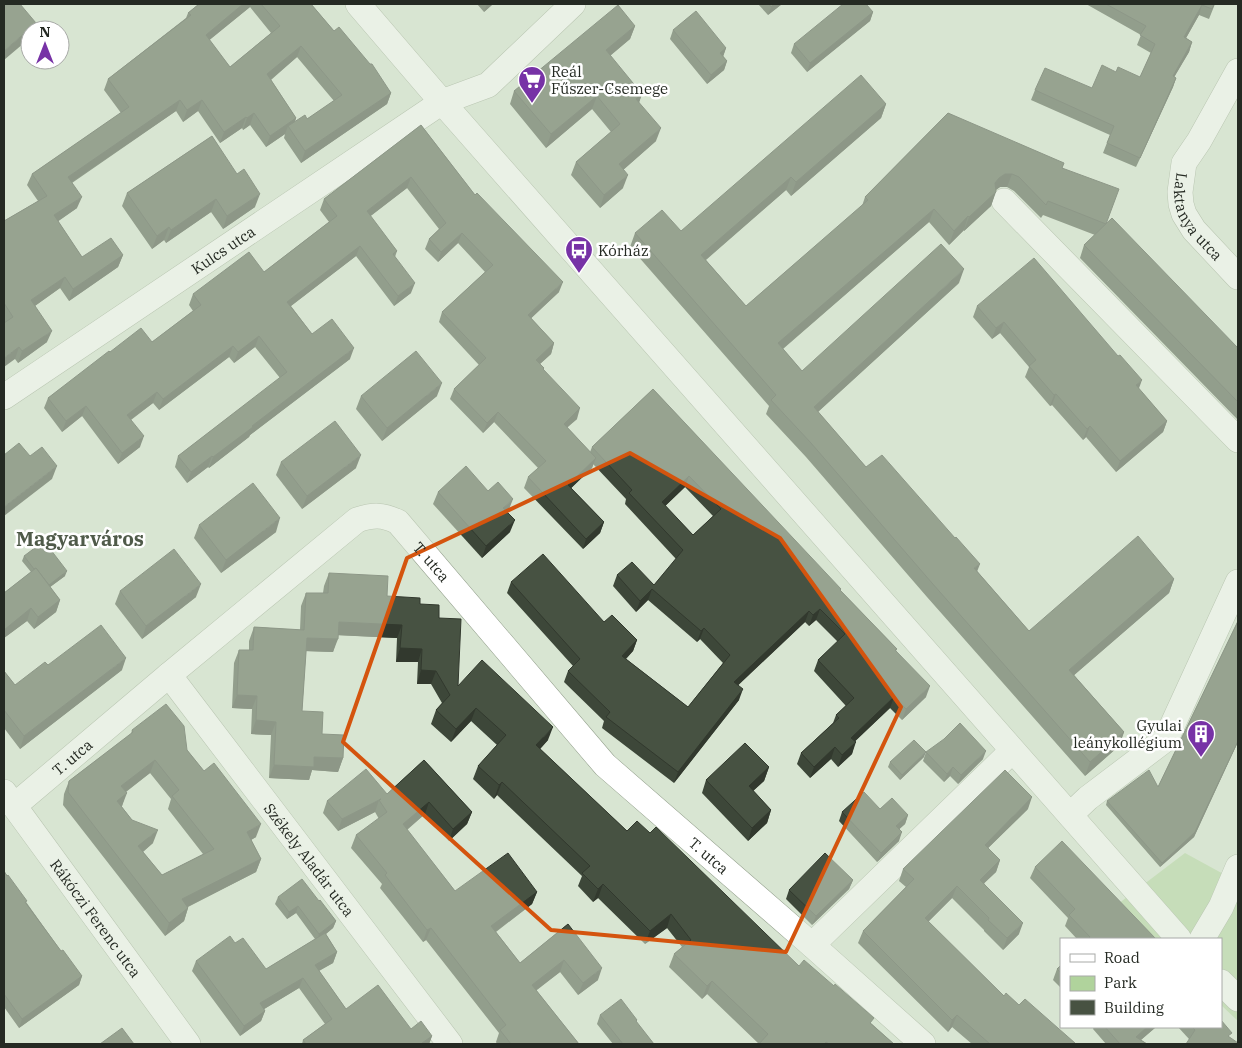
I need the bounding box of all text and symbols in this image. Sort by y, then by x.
north arrow [20,20,70,70]
text: N [39,23,51,41]
place label: Reál Fűszer-Csemege [551,62,668,98]
supermarket icon: Reál Fűszer-Csemege [517,65,547,104]
street label: Laktanya utca [1170,172,1227,264]
street label: Kulcs utca [187,221,259,278]
bus stop icon: Kórház [564,235,594,274]
place label: Kórház [598,241,649,260]
district label: Magyarváros [16,525,144,552]
street label: T. utca [409,538,454,585]
place label: Gyulai leánykollégium [1073,716,1182,752]
building icon: Gyulai leánykollégium [1186,719,1216,758]
street label: T. utca [48,735,96,779]
street label: Székely Aladár utca [260,799,359,920]
street label: T. utca [685,833,733,878]
street label: Rákóczi Ferenc utca [46,855,146,981]
legend [1060,938,1222,1028]
text: Road [1104,948,1140,967]
text: Park [1104,973,1137,992]
text: Building [1104,998,1164,1017]

